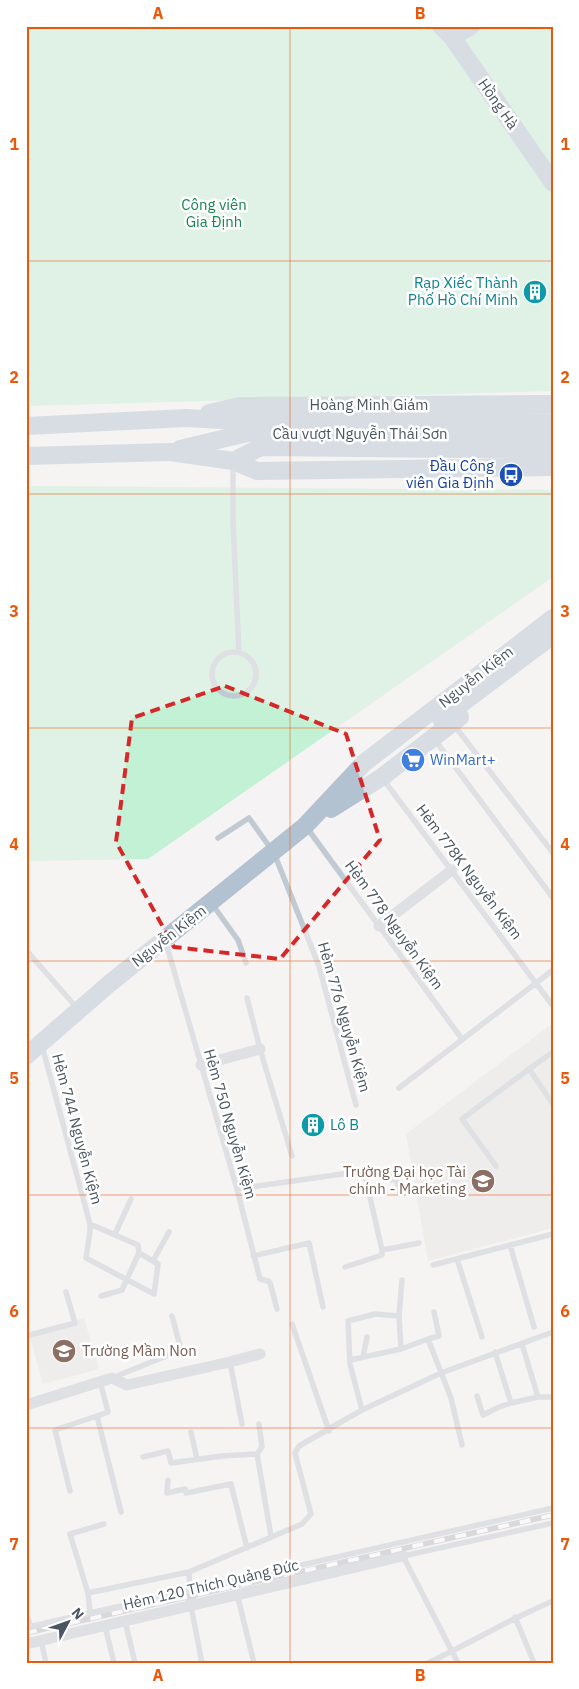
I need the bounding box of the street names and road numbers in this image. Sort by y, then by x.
street label: Hồng Hà [474,75,523,133]
street label: Hoàng Minh Giám [310,395,428,414]
street label: Cầu vượt Nguyễn Thái Sơn [272,424,448,443]
street label: Nguyễn Kiệm [435,642,517,712]
street label: Hẻm 778K Nguyễn Kiệm [412,800,527,943]
street label: Hẻm 778 Nguyễn Kiệm [341,856,448,993]
street label: Nguyễn Kiệm [128,901,210,971]
street label: Hẻm 776 Nguyễn Kiệm [314,940,375,1094]
street label: Hẻm 750 Nguyễn Kiệm [200,1047,261,1201]
street label: Hẻm 744 Nguyễn Kiệm [48,1051,107,1206]
street label: Hẻm 120 Thích Quảng Đức [121,1555,301,1614]

